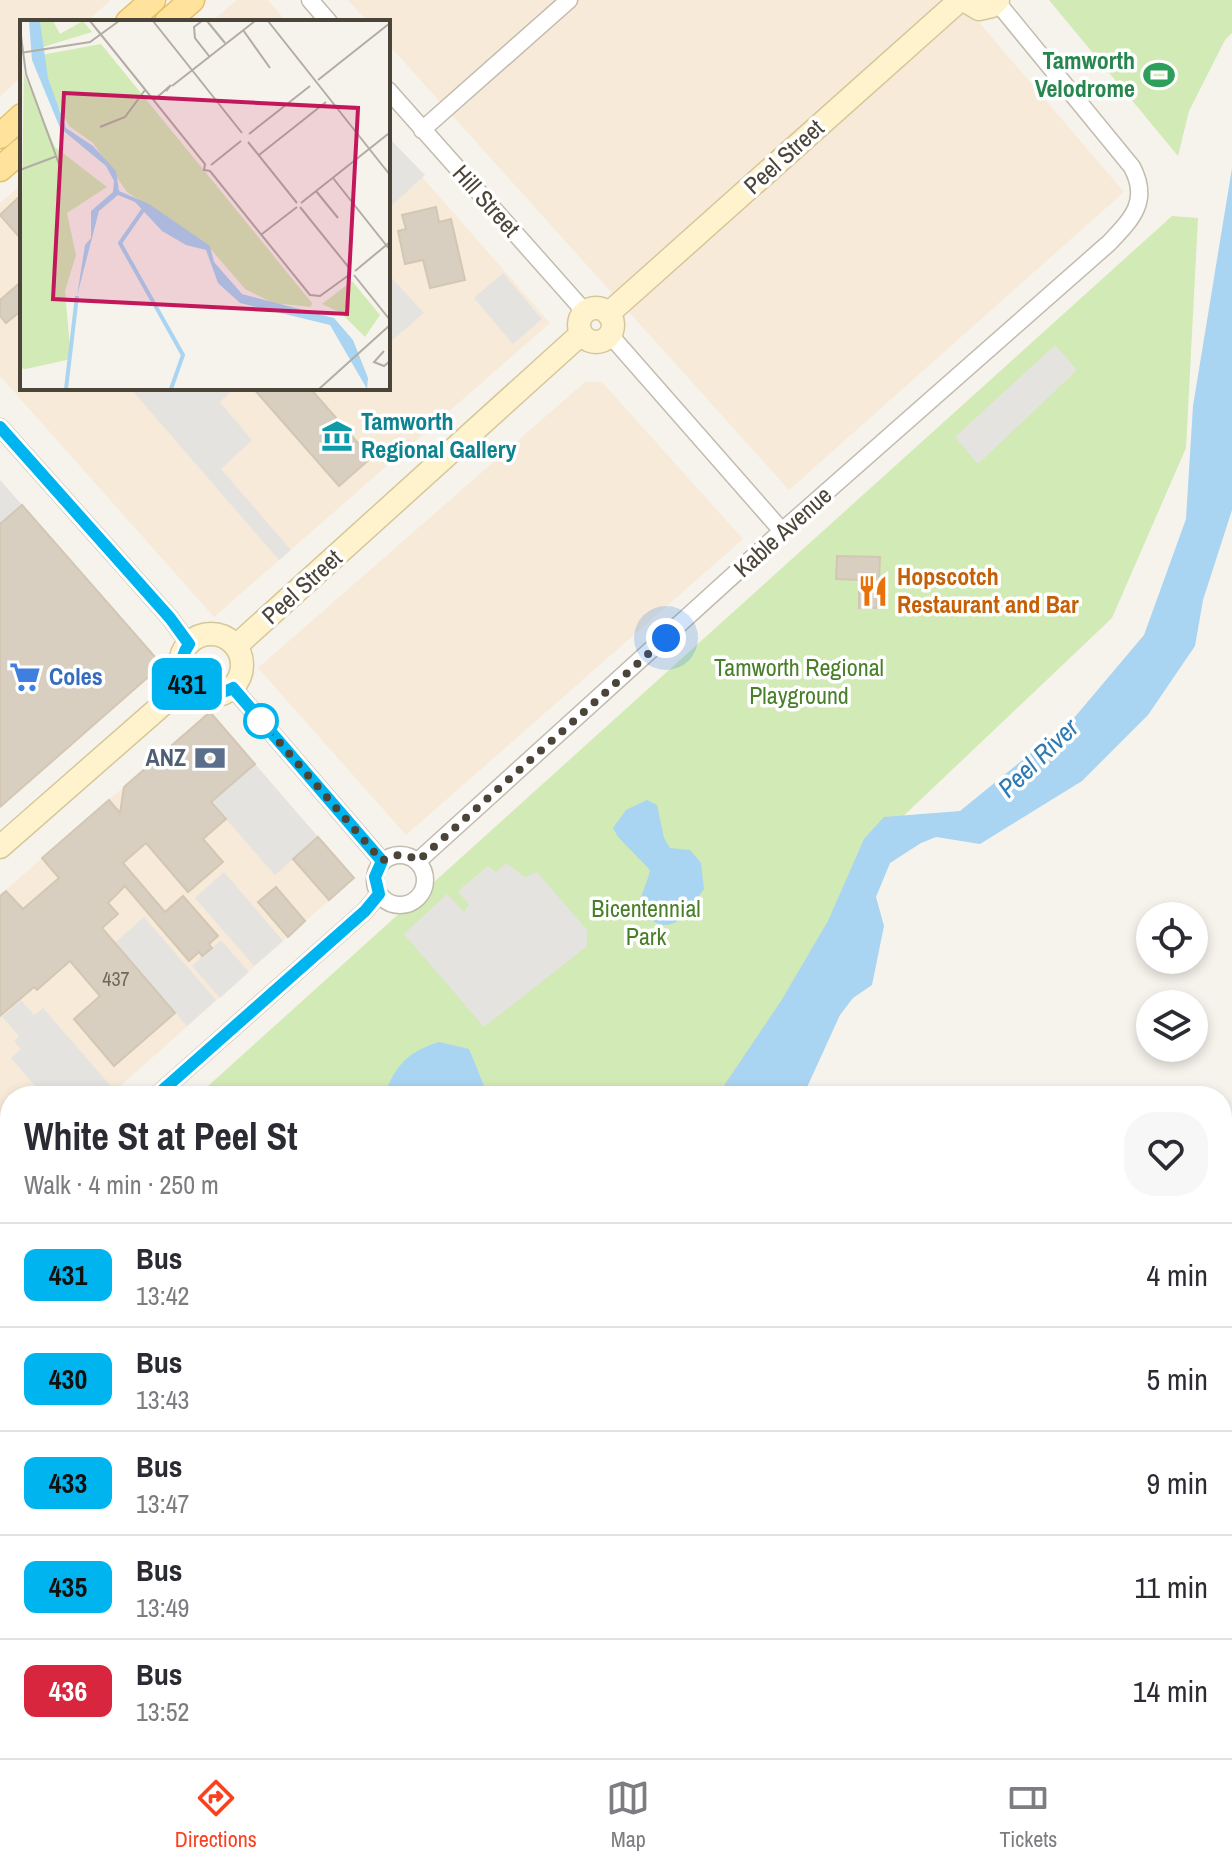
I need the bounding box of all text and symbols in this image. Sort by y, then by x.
inset map [20,20,390,390]
place label: Tamworth Velodrome [1035,44,1135,104]
sports icon: Tamworth Velodrome [1142,58,1176,92]
street label: Peel Street [736,111,831,201]
street label: Hill Street [446,158,528,244]
place label: Tamworth Regional Gallery [361,405,516,465]
museum icon: Tamworth Regional Gallery [320,419,354,453]
street label: Kable Avenue [727,479,838,584]
street label: Peel Street [254,541,349,631]
place label: Hopscotch Restaurant and Bar [897,560,1079,620]
restaurant icon: Hopscotch Restaurant and Bar [856,574,890,608]
your location [646,618,686,658]
park label: Tamworth Regional Playground [714,651,884,711]
line badge: 431 [141,658,233,710]
supermarket icon: Coles [8,660,42,694]
place label: Coles [49,660,103,692]
text: 431 [168,665,206,703]
unlabelled marker [244,704,278,738]
water label: Peel River [990,710,1086,805]
place label: ANZ [146,741,186,773]
bank icon: ANZ [193,741,227,775]
park label: Bicentennial Park [591,892,701,952]
map controls [1136,902,1208,1062]
button: locate [1136,902,1208,974]
house number: 437 [102,965,130,992]
button: layers [1136,990,1208,1062]
text: White St at Peel St [24,1111,298,1162]
button: heart [1124,1112,1208,1196]
text: Walk · 4 min · 250 m [24,1167,219,1202]
text: Bus [136,1238,182,1278]
text: 4 min [1146,1255,1208,1295]
text: 431 [49,1256,87,1294]
text: 13:42 [136,1278,189,1313]
text: Bus [136,1342,182,1382]
text: 5 min [1146,1359,1208,1399]
text: 430 [49,1360,87,1398]
text: 13:43 [136,1382,189,1417]
text: Bus [136,1446,182,1486]
text: 9 min [1146,1463,1208,1503]
text: 433 [49,1464,87,1502]
text: 13:47 [136,1486,189,1521]
text: Bus [136,1550,182,1590]
text: 11 min [1135,1567,1208,1607]
text: 435 [49,1568,87,1606]
text: 13:49 [136,1590,189,1625]
text: Bus [136,1654,182,1694]
text: 14 min [1133,1671,1208,1711]
text: 436 [49,1672,87,1710]
text: 13:52 [136,1694,189,1729]
tab: Directions [175,1776,257,1854]
tab: Map [606,1776,650,1854]
tab: Tickets [1000,1776,1057,1854]

